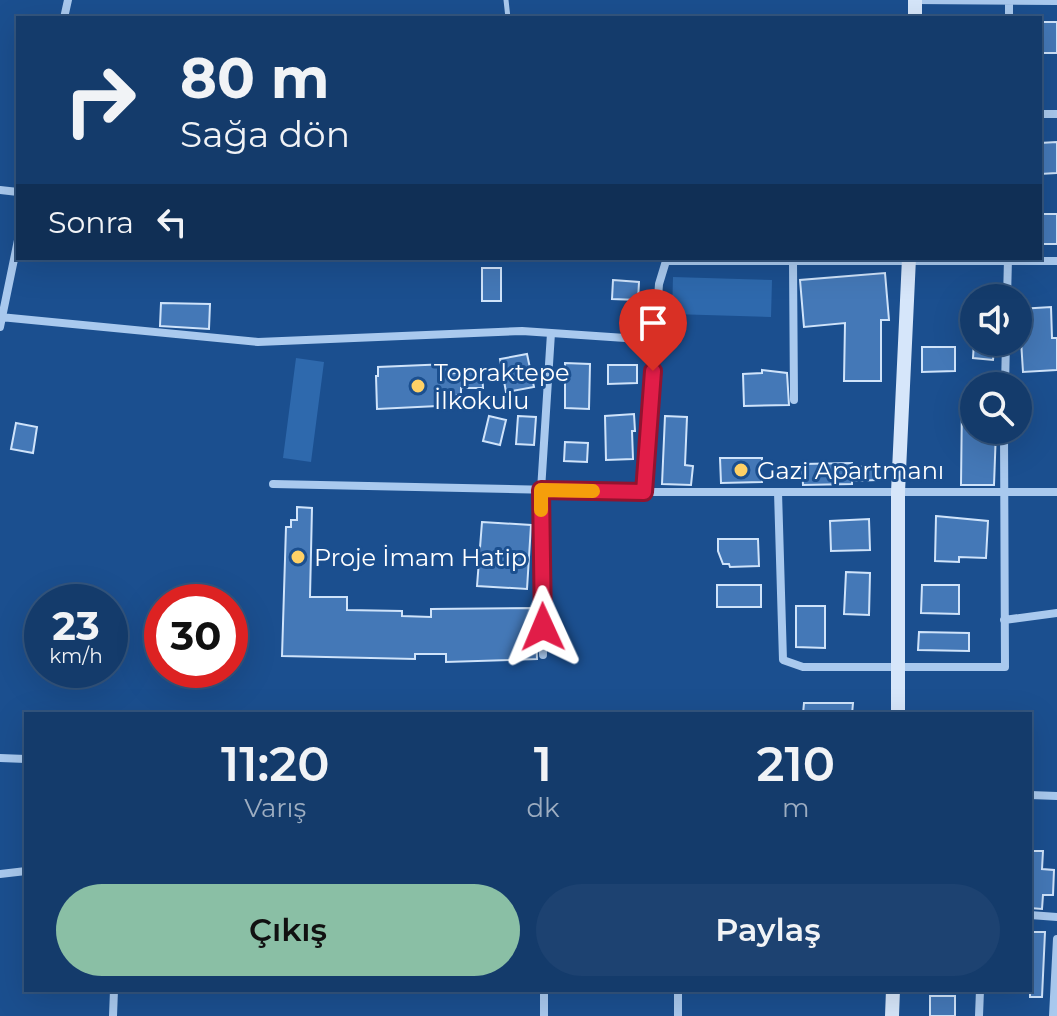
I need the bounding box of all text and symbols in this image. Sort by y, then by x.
text: 80 m [180,44,330,112]
icon: right [48,48,152,152]
text: Sağa dön [180,112,350,156]
icon: left [150,200,194,244]
text: Sonra [48,204,134,241]
map controls [960,284,1032,444]
button: sound [960,284,1032,356]
pin [619,289,687,371]
icon: arrive [631,301,675,345]
place label: Topraktepe İlkokulu [434,358,570,415]
button: search [960,372,1032,444]
marker: Topraktepe İlkokulu [409,377,427,395]
place label: Gazi Apartmanı [757,456,944,485]
marker: Gazi Apartmanı [732,461,750,479]
place label: Proje İmam Hatip [314,543,527,572]
marker: Proje İmam Hatip [289,548,307,566]
speed limit sign: 30 [144,584,248,688]
position arrow [501,585,585,669]
text: 23 [52,601,100,650]
text: km/h [49,644,103,668]
text: 11:20 [221,735,329,793]
text: 1 [534,735,552,793]
text: 210 [757,735,835,793]
text: Varış [244,792,306,824]
text: dk [526,792,560,824]
text: m [782,792,810,824]
button: Çıkış [56,884,520,976]
button: Paylaş [536,884,1000,976]

